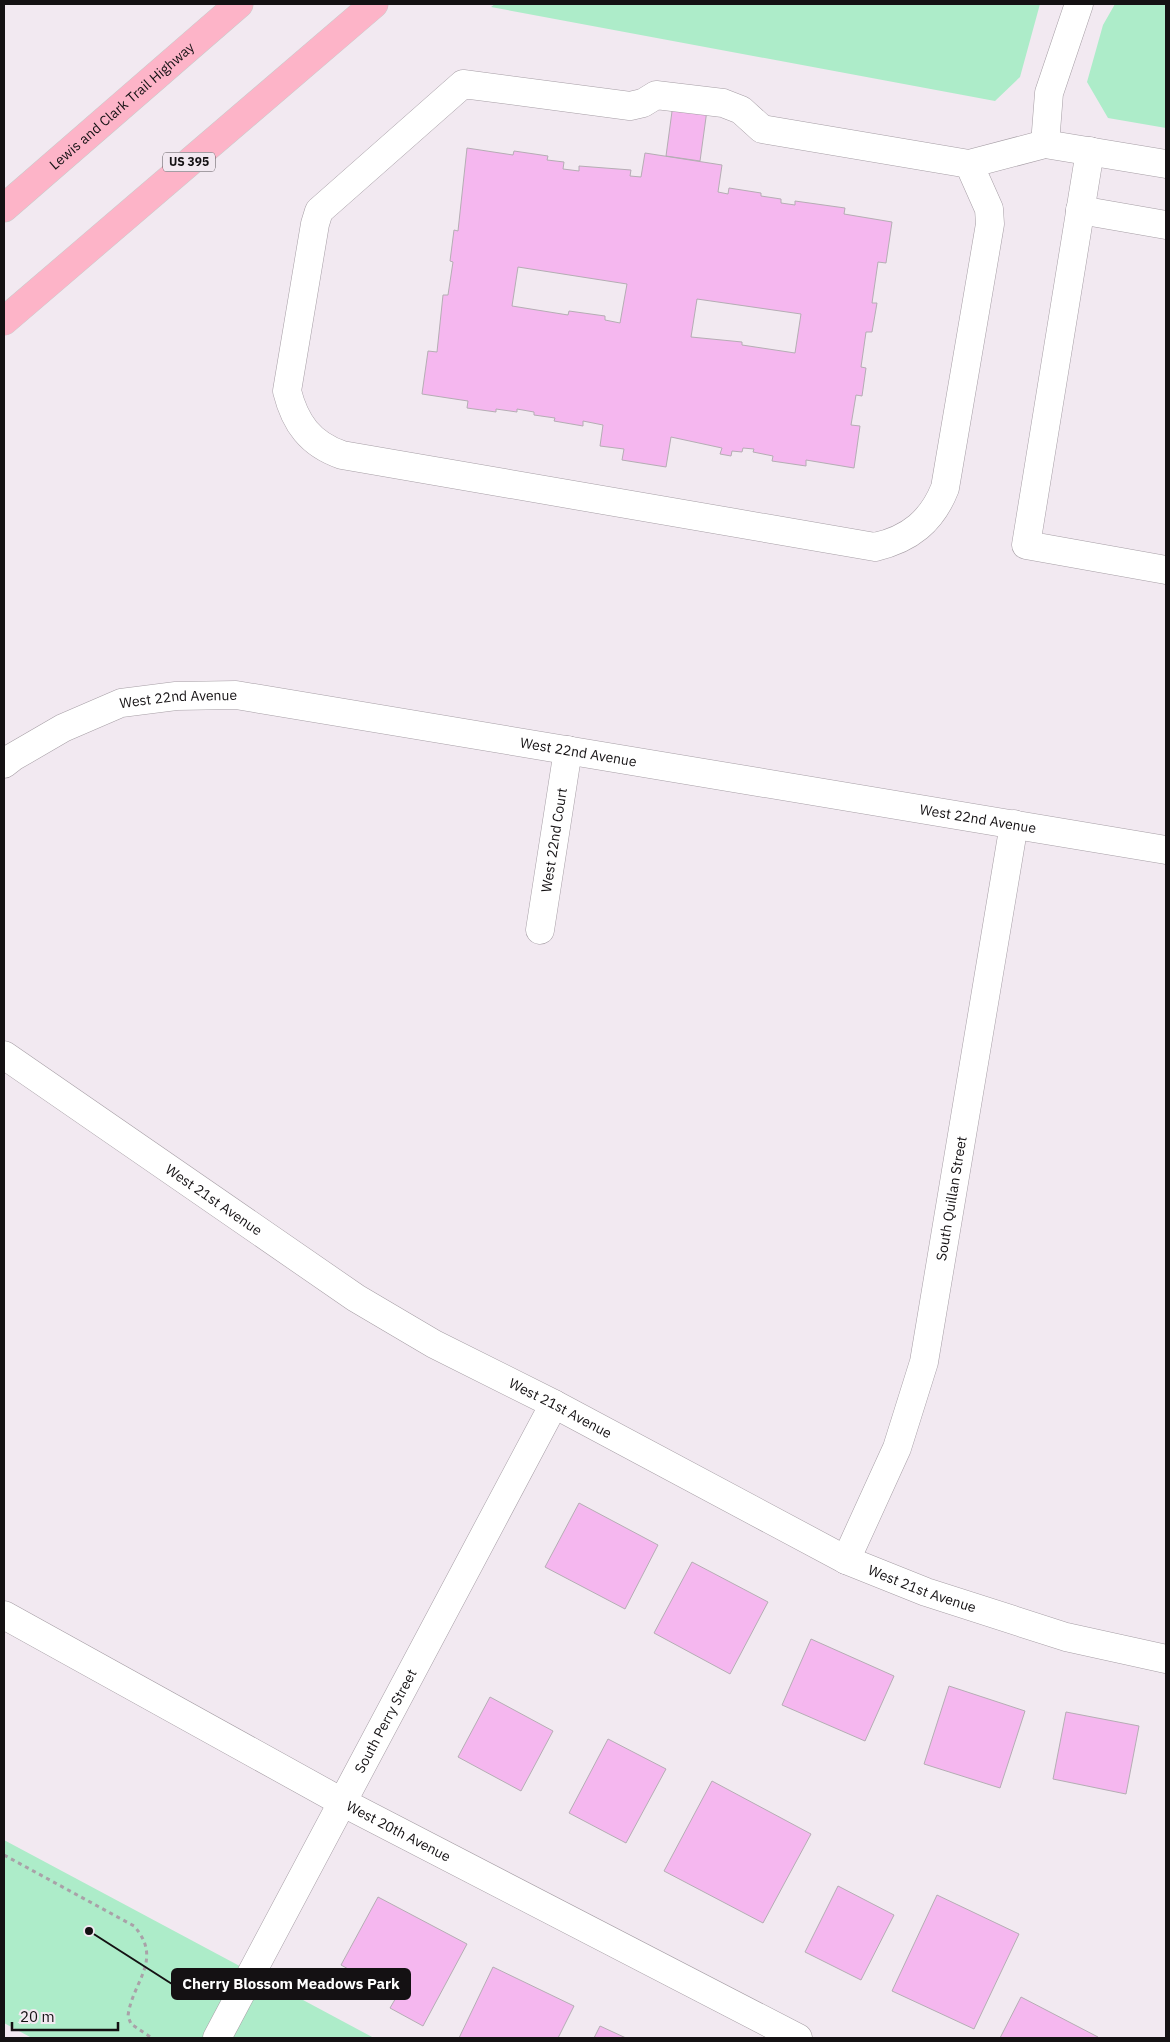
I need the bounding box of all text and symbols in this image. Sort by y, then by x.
street label: Lewis and Clark Trail Highway [46,38,198,173]
road number: US 395 [163,152,215,172]
street label: West 22nd Avenue [119,686,238,712]
street label: West 22nd Avenue [519,734,638,771]
street label: West 22nd Court [537,786,571,894]
street label: West 22nd Avenue [918,800,1038,837]
street label: South Quillan Street [932,1135,971,1262]
street label: West 21st Avenue [162,1160,266,1240]
street label: West 21st Avenue [506,1374,615,1442]
street label: West 21st Avenue [866,1561,979,1617]
street label: South Perry Street [351,1666,421,1776]
street label: West 20th Avenue [344,1797,454,1866]
callout: Cherry Blossom Meadows Park [172,1969,410,1999]
text: Cherry Blossom Meadows Park [182,1974,400,1993]
scale bar [12,2000,119,2032]
text: 20 m [20,2007,55,2026]

